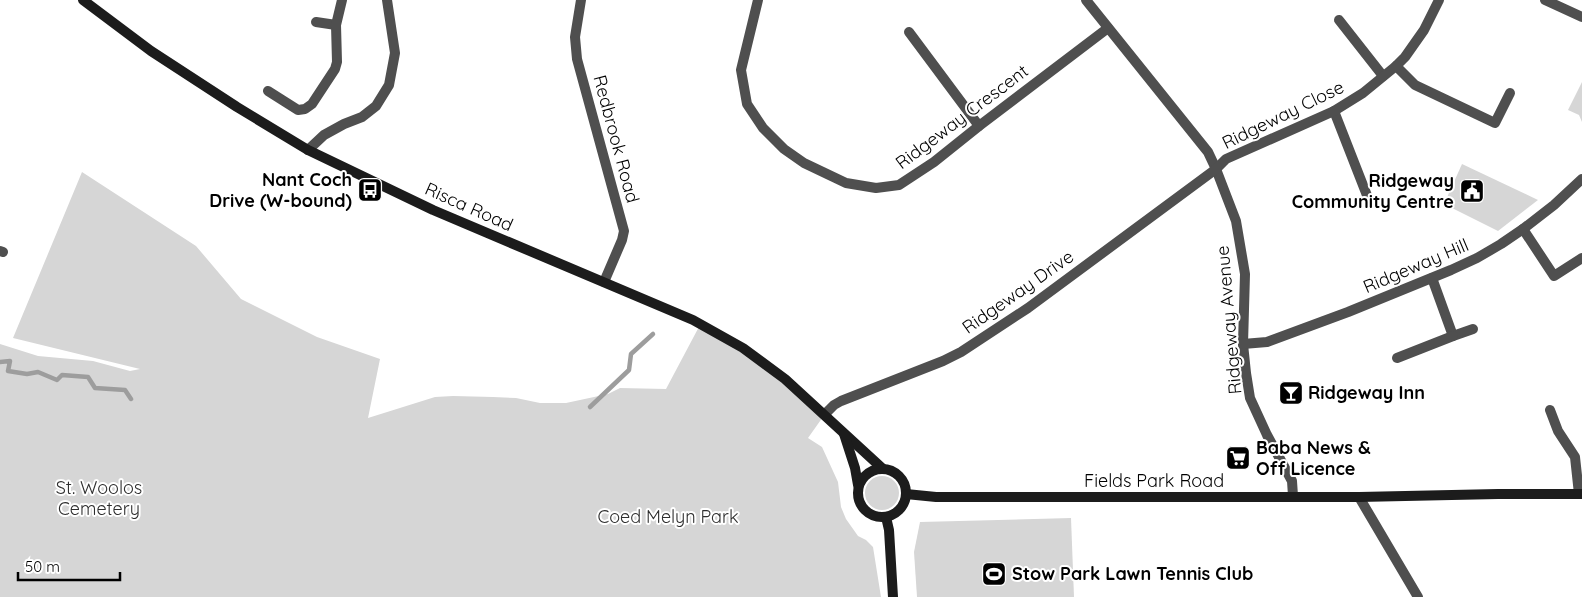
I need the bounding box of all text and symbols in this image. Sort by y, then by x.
street label: Ridgeway Crescent [891,59,1033,174]
street label: Redbrook Road [588,72,645,205]
street label: Ridgeway Close [1218,75,1347,154]
place label: Nant Coch Drive (W-bound) [209,168,352,212]
place label: Ridgeway Community Centre [1292,169,1454,213]
bus stop icon: Nant Coch Drive (W-bound) [357,177,383,203]
street label: Risca Road [422,177,517,236]
public building icon: Ridgeway Community Centre [1459,178,1485,204]
street label: Ridgeway Hill [1359,233,1472,298]
street label: Ridgeway Drive [958,245,1078,339]
street label: Ridgeway Avenue [1211,245,1246,395]
bar icon: Ridgeway Inn [1278,380,1304,406]
place label: Ridgeway Inn [1308,381,1425,404]
place label: Baba News & Off Licence [1256,436,1371,480]
supermarket icon: Baba News & Off Licence [1225,445,1251,471]
street label: Fields Park Road [1084,469,1224,492]
park label: St. Woolos Cemetery [56,476,142,520]
park label: Coed Melyn Park [597,505,739,528]
scale bar [18,550,120,582]
text: 50 m [25,557,60,576]
sports icon: Stow Park Lawn Tennis Club [981,561,1007,587]
place label: Stow Park Lawn Tennis Club [1012,562,1253,585]

